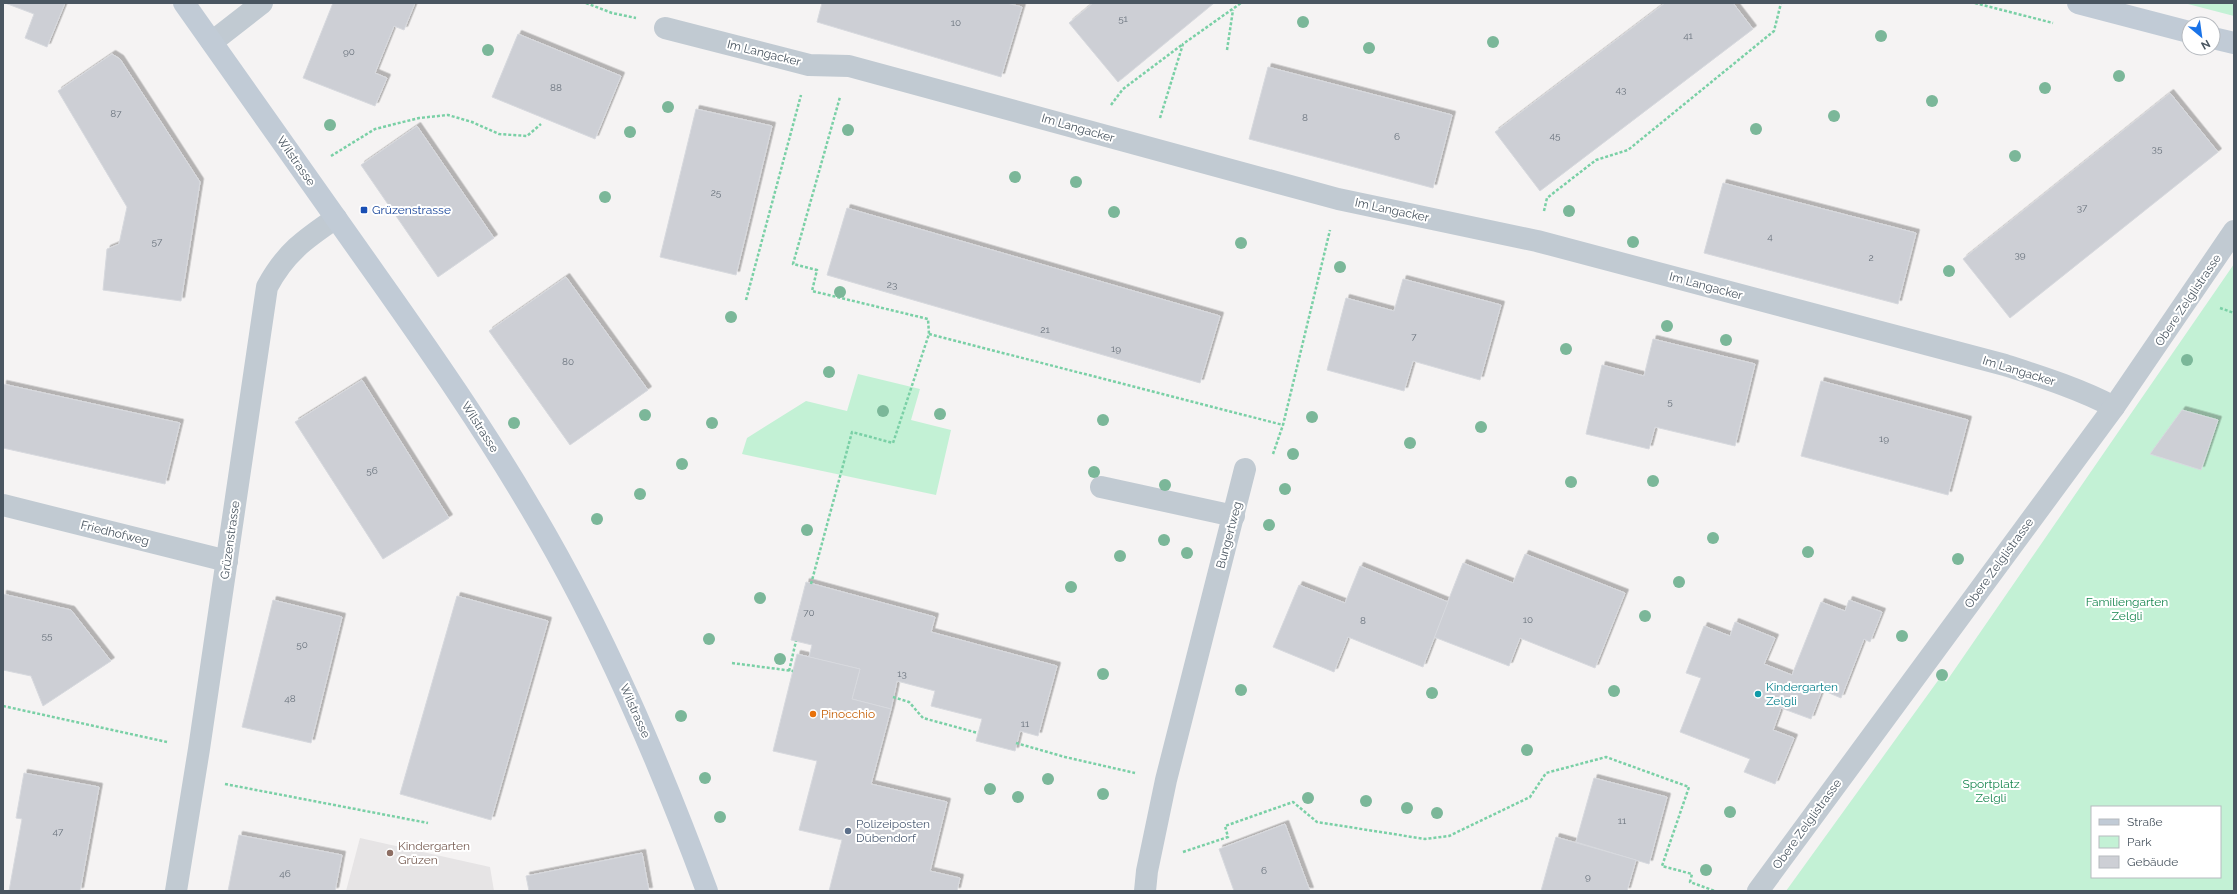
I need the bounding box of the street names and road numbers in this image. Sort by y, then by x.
street label: Im Langacker [726,37,803,69]
street label: Im Langacker [1040,111,1117,145]
street label: Wilstrasse [274,133,318,189]
street label: Im Langacker [1354,195,1431,225]
street label: Obere Zelglistrasse [2152,251,2224,349]
street label: Im Langacker [1668,269,1745,303]
street label: Im Langacker [1981,353,2058,389]
street label: Wilstrasse [458,399,502,455]
street label: Grüzenstrasse [218,500,242,580]
street label: Bungertweg [1213,500,1245,570]
street label: Obere Zelglistrasse [1962,515,2036,611]
street label: Friedhofweg [79,518,151,548]
street label: Wilstrasse [617,682,653,740]
street label: Obere Zelglistrasse [1770,776,1844,872]

